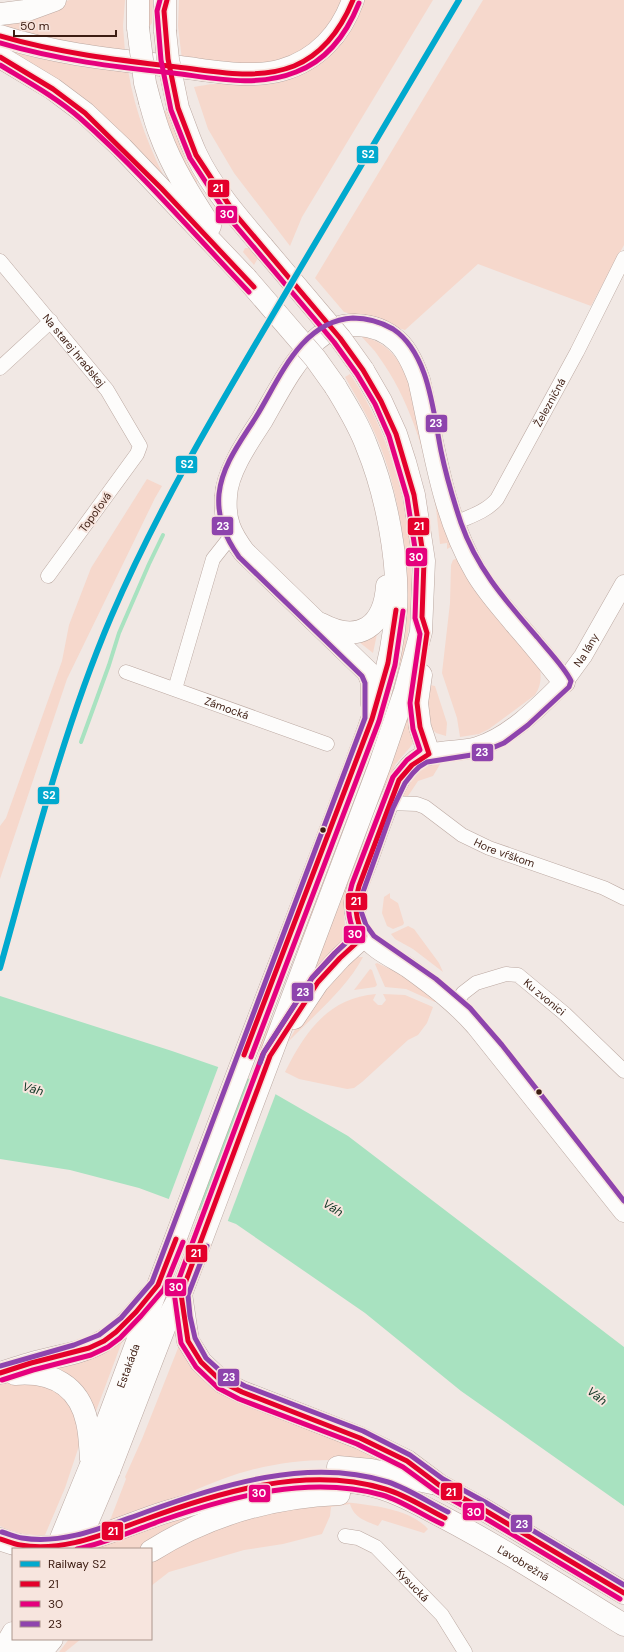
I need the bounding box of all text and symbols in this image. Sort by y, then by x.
scale bar [14,12,116,38]
text: 50 m [20,18,49,34]
line badge: S2 [356,145,379,164]
text: S2 [362,147,375,161]
line badge: 21 [207,179,230,198]
text: 21 [213,181,223,195]
line badge: 30 [215,205,238,224]
text: 30 [220,207,234,221]
street label: Na starej hradskej [40,311,108,390]
street label: Železničná [531,376,569,429]
line badge: 23 [425,414,448,433]
text: 23 [430,416,442,430]
line badge: S2 [175,455,198,474]
text: S2 [181,457,194,471]
street label: Topoľová [76,489,114,535]
line badge: 23 [211,516,234,536]
line badge: 21 [407,517,430,536]
text: 23 [217,519,229,533]
text: 21 [414,519,424,533]
line badge: 30 [405,547,428,567]
text: 30 [409,550,423,564]
street label: Na lány [570,630,602,670]
street label: Zámocká [203,694,251,722]
line badge: 23 [471,743,494,762]
text: 23 [476,745,488,759]
line badge: S2 [37,786,60,805]
text: S2 [43,788,56,802]
unlabelled marker [318,825,328,835]
street label: Hore vŕškom [472,835,537,870]
line badge: 21 [345,892,368,911]
text: 21 [351,894,361,908]
line badge: 30 [343,925,366,944]
text: 30 [348,927,362,941]
street label: Ku zvonici [521,976,569,1019]
line badge: 23 [291,982,314,1002]
text: 23 [297,985,309,999]
water label: Váh [21,1078,45,1100]
unlabelled marker [534,1087,544,1097]
water label: Váh [320,1196,346,1220]
line badge: 21 [185,1244,208,1263]
text: 21 [191,1246,201,1260]
line badge: 30 [164,1278,187,1297]
text: 30 [169,1280,183,1294]
street label: Estakáda [113,1342,143,1390]
line badge: 23 [217,1368,240,1387]
text: 23 [223,1370,235,1384]
water label: Váh [584,1383,610,1409]
line badge: 21 [440,1482,463,1501]
line badge: 30 [248,1484,271,1503]
text: 21 [446,1485,456,1499]
text: 30 [252,1486,266,1500]
line badge: 30 [462,1502,485,1521]
text: 30 [467,1505,481,1519]
line badge: 23 [510,1514,533,1533]
text: 23 [516,1517,528,1531]
line badge: 21 [101,1521,124,1541]
text: 21 [108,1524,118,1538]
street label: Ľavobrežná [495,1542,552,1584]
legend [12,1548,152,1640]
text: Railway S2 [48,1556,106,1572]
street label: Kysucká [393,1565,432,1605]
text: 21 [48,1576,59,1592]
text: 30 [48,1596,63,1612]
text: 23 [48,1616,62,1632]

